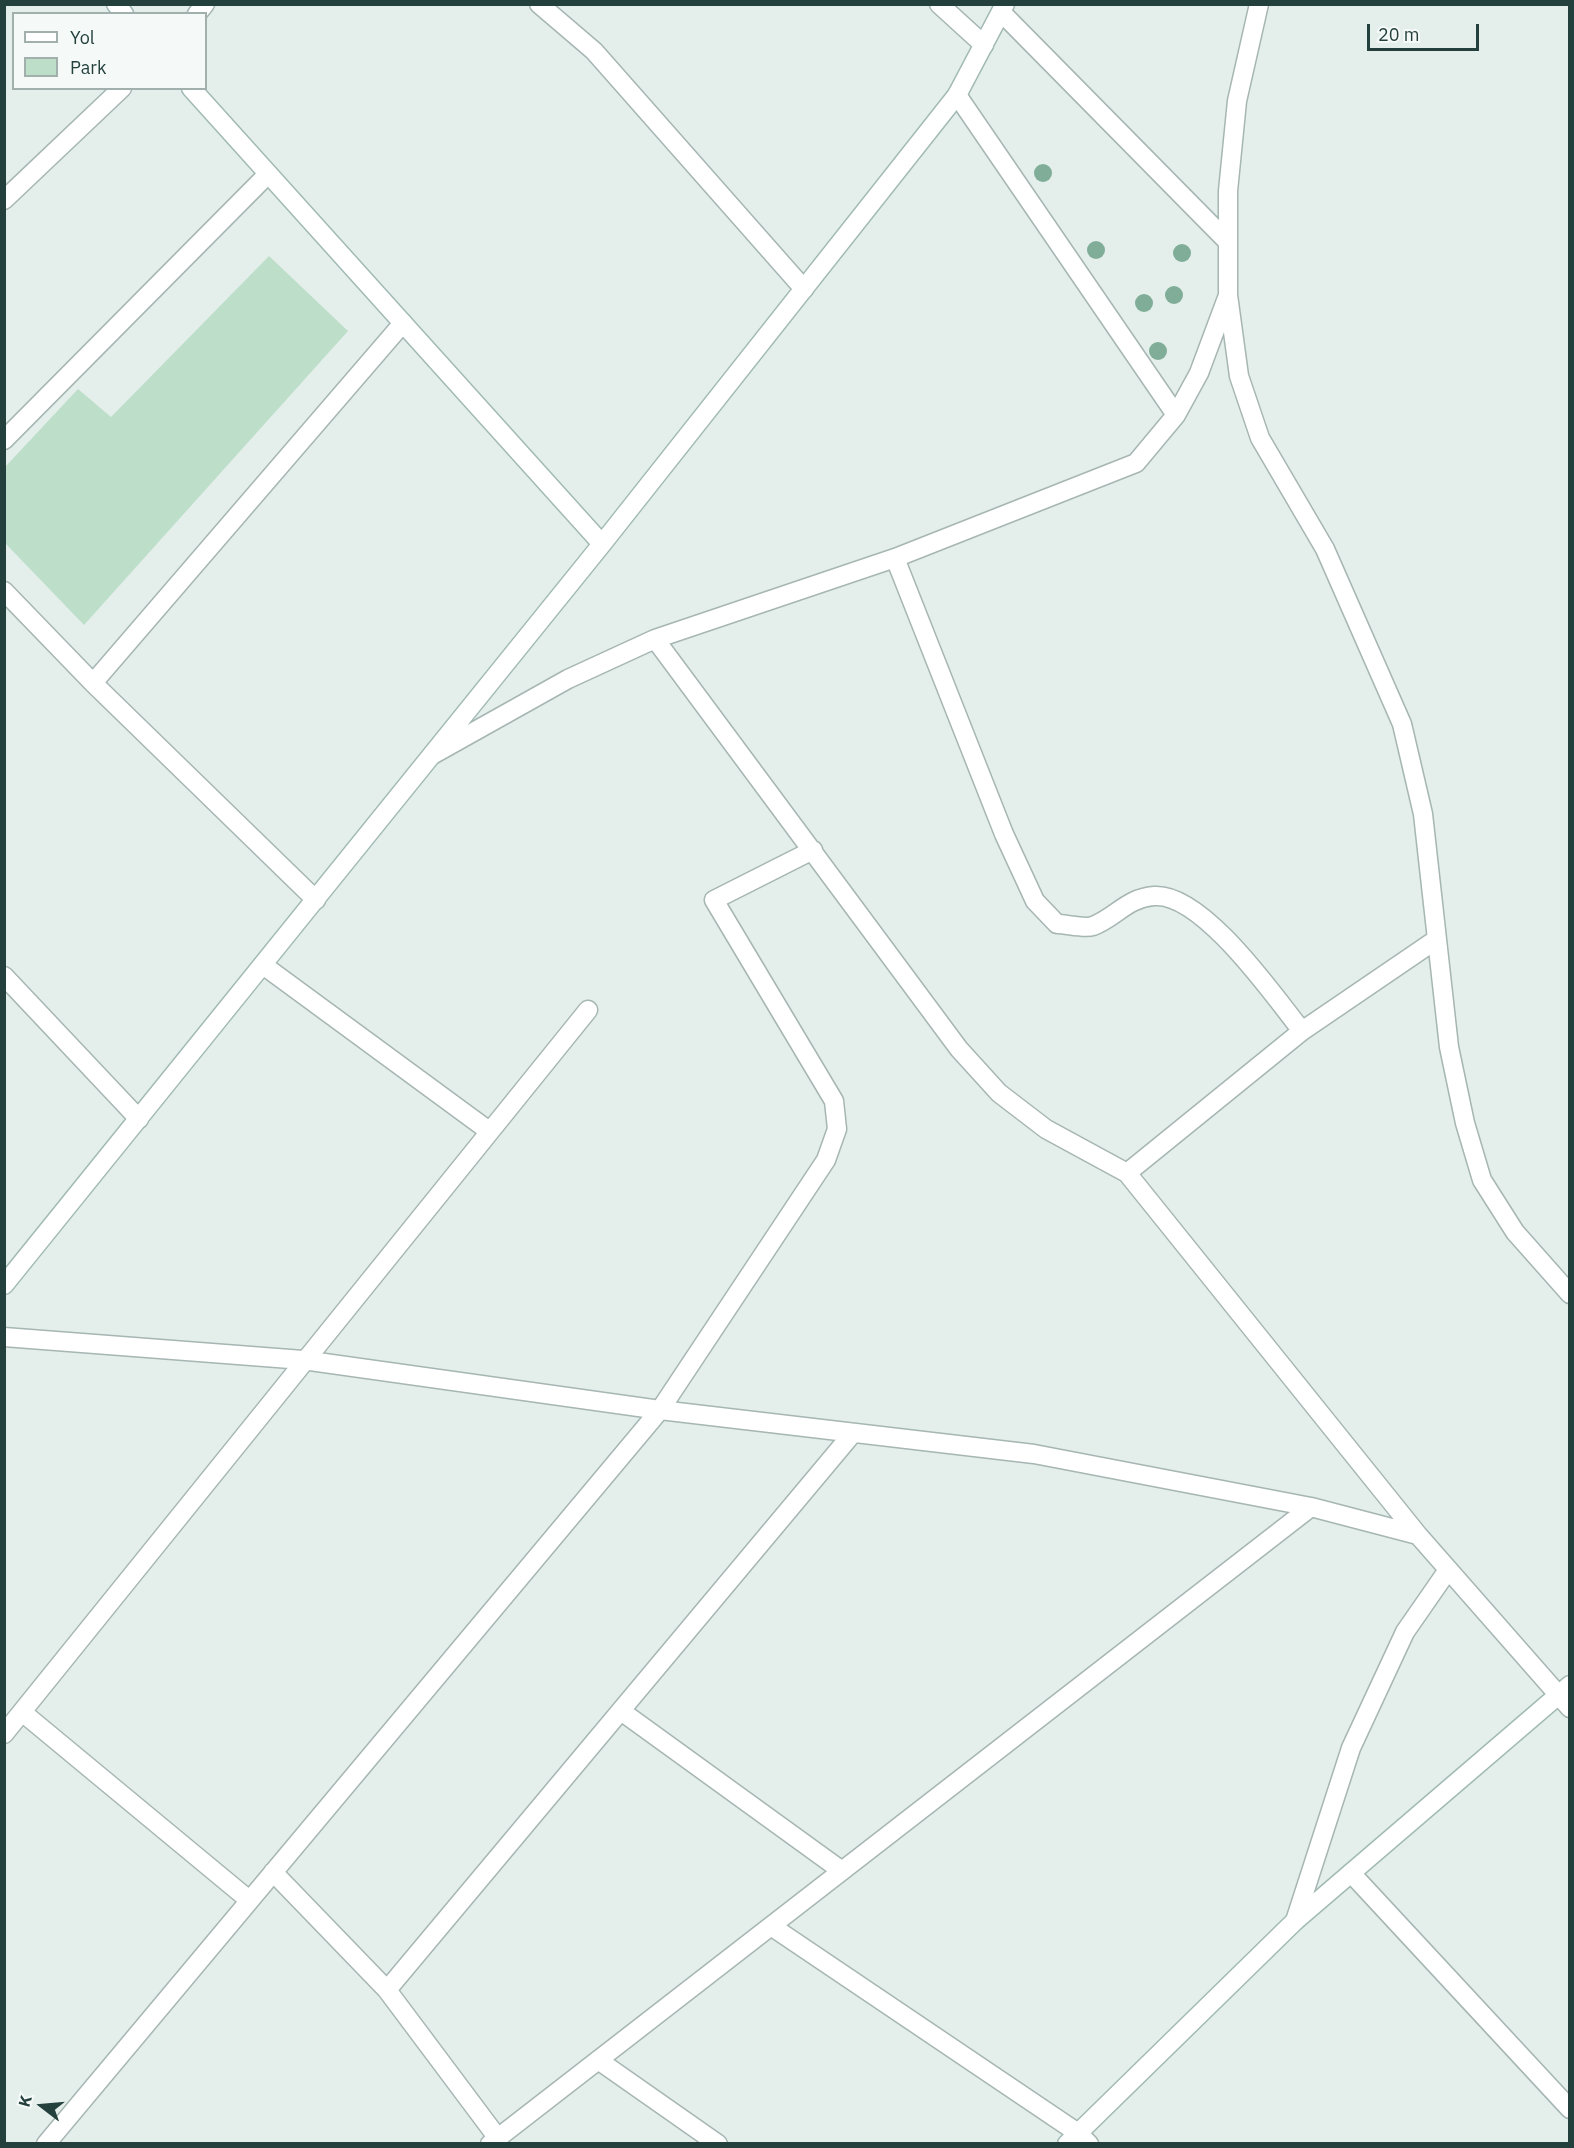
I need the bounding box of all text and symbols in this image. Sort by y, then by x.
legend [12,12,207,90]
scale bar [1370,12,1482,50]
text: 20 m [1378,23,1420,46]
text: Yol [70,26,95,49]
text: Park [70,56,106,79]
north arrow [12,2076,72,2136]
text: K [14,2093,36,2109]

